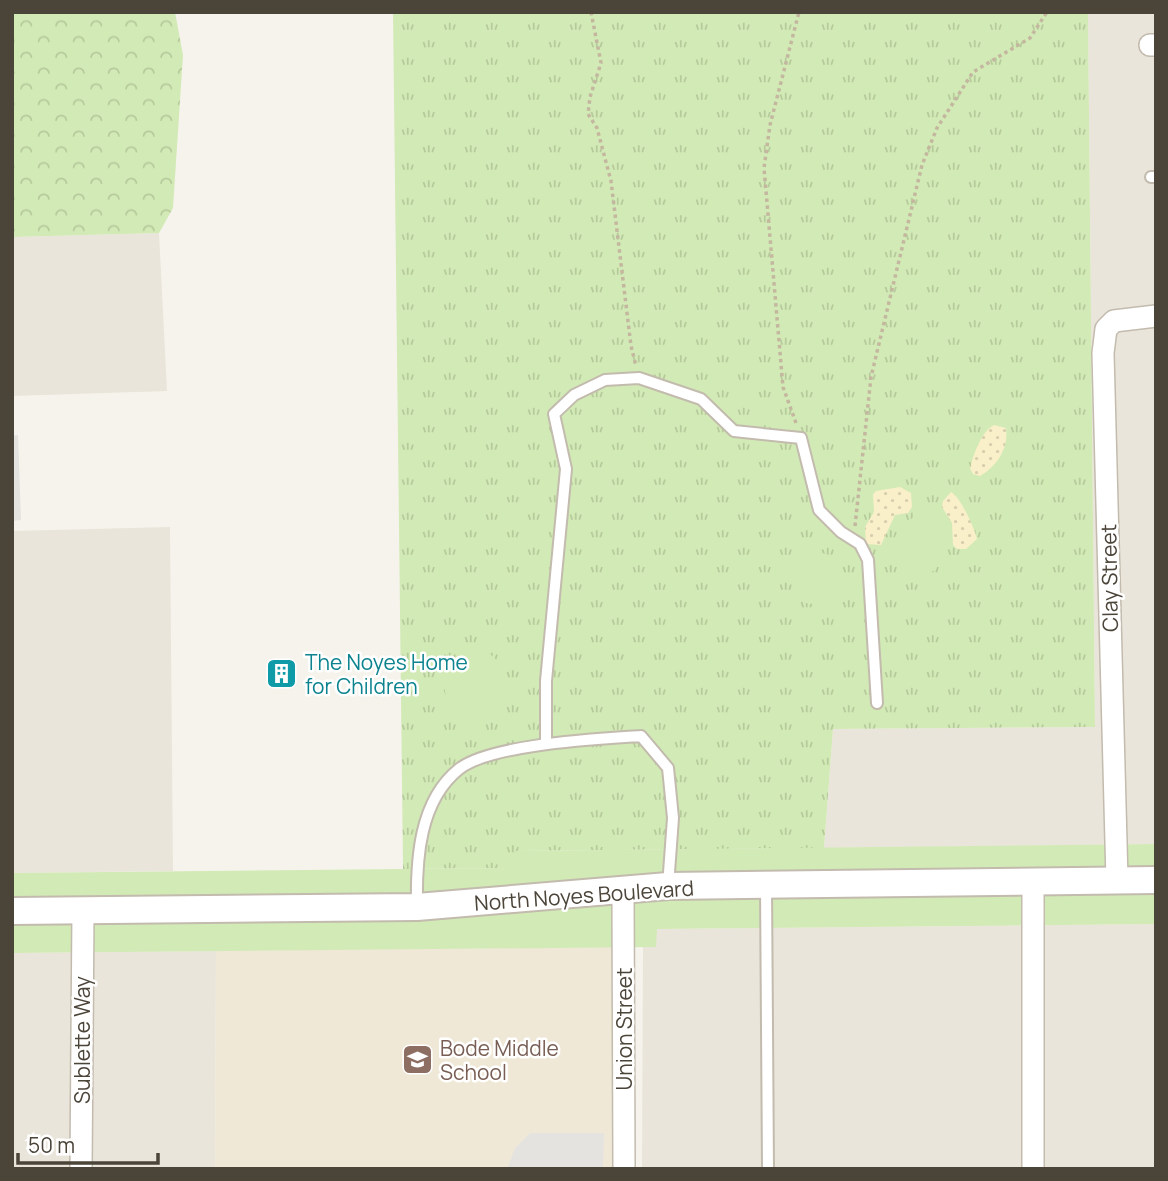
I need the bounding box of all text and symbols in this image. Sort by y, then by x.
street label: Clay Street [1094,524,1124,632]
place label: The Noyes Home for Children [305,648,468,700]
building icon: The Noyes Home for Children [265,657,299,691]
street label: North Noyes Boulevard [473,873,695,917]
street label: Union Street [610,968,638,1090]
street label: Sublette Way [68,976,96,1104]
place label: Bode Middle School [440,1034,559,1086]
school or university icon: Bode Middle School [400,1043,434,1077]
scale bar [18,1122,158,1166]
text: 50 m [28,1131,75,1159]

